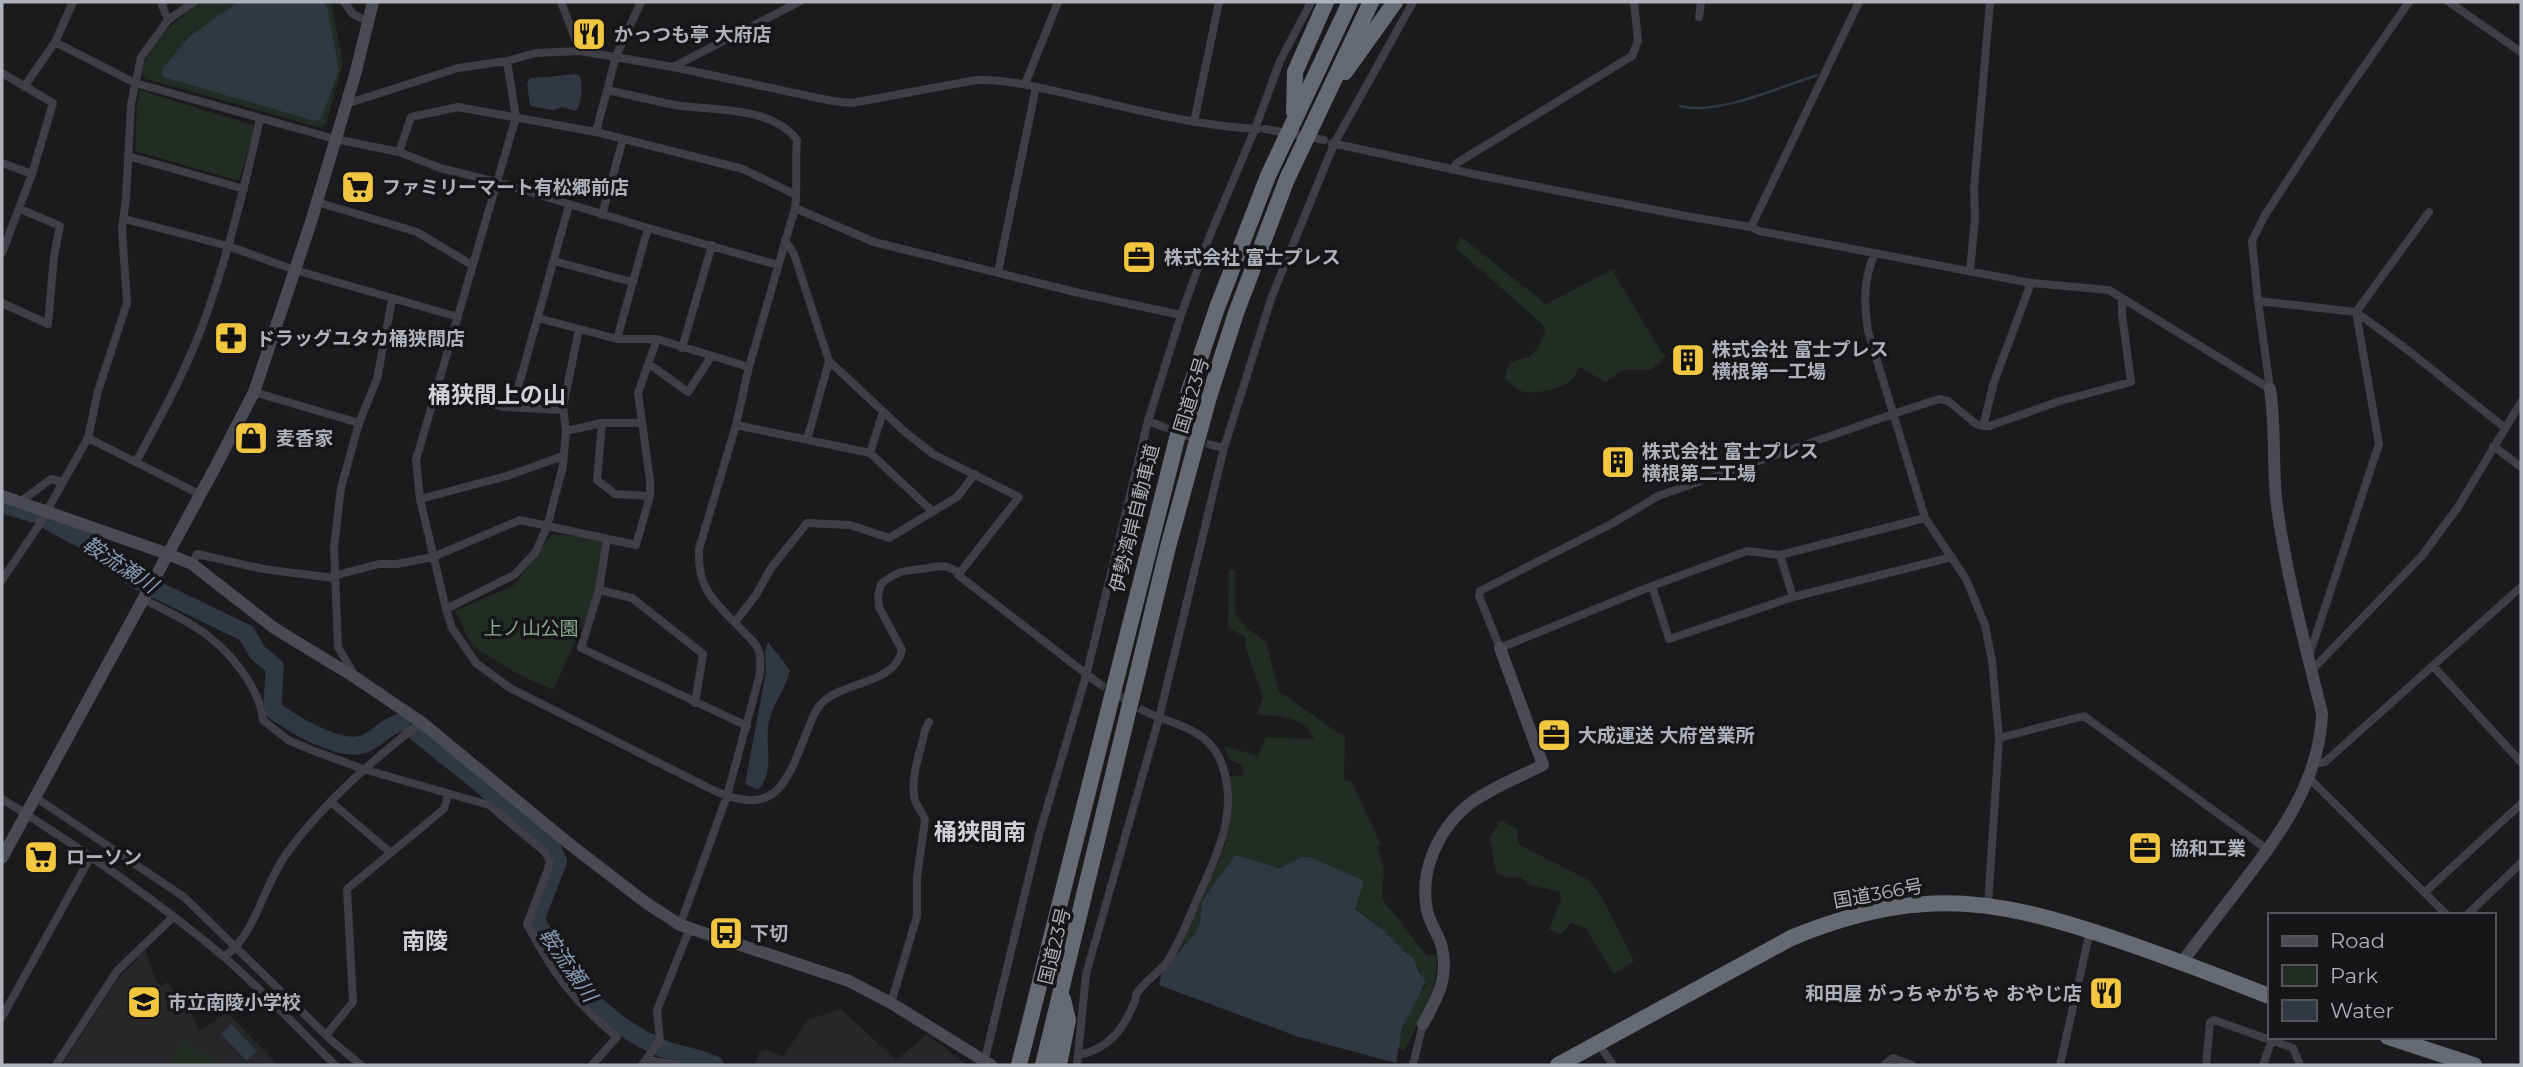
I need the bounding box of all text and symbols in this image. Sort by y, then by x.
restaurant icon: かっつも亭 大府店 [570,15,608,53]
place label: かっつも亭 大府店 [614,23,771,46]
supermarket icon: ファミリーマート有松郷前店 [339,168,377,206]
place label: ファミリーマート有松郷前店 [382,176,629,199]
office icon: 株式会社 富士プレス [1120,238,1158,276]
place label: 株式会社 富士プレス [1164,246,1340,269]
pharmacy icon: ドラッグユタカ桶狭間店 [212,319,250,357]
place label: ドラッグユタカ桶狭間店 [256,327,465,350]
place label: 株式会社 富士プレス 横根第一工場 [1712,338,1888,383]
building icon: 株式会社 富士プレス 横根第一工場 [1669,341,1707,379]
street label: 国道23号 [1169,354,1214,436]
district label: 桶狭間上の山 [428,381,566,409]
shop icon: 麦香家 [232,419,270,457]
place label: 麦香家 [276,427,333,450]
place label: 株式会社 富士プレス 横根第二工場 [1642,440,1818,485]
street label: 伊勢湾岸自動車道 [1105,442,1164,595]
building icon: 株式会社 富士プレス 横根第二工場 [1599,443,1637,481]
water label: 鞍流瀬川 [78,531,164,599]
park label: 上ノ山公園 [483,617,579,640]
office icon: 大成運送 大府営業所 [1535,716,1573,754]
place label: 大成運送 大府営業所 [1578,724,1754,747]
district label: 桶狭間南 [934,818,1026,846]
office icon: 協和工業 [2126,829,2164,867]
place label: 協和工業 [2170,837,2246,860]
supermarket icon: ローソン [22,838,60,876]
place label: ローソン [66,846,142,869]
street label: 国道366号 [1831,874,1925,913]
street label: 国道23号 [1034,905,1075,987]
legend [2268,913,2495,1039]
bus stop icon: 下切 [707,914,745,952]
place label: 下切 [750,922,788,945]
water label: 鞍流瀬川 [534,923,604,1008]
district label: 南陵 [402,927,448,955]
text: Road [2330,928,2385,953]
text: Park [2330,963,2378,988]
restaurant icon: 和田屋 がっちゃがちゃ おやじ店 [2087,974,2125,1012]
place label: 和田屋 がっちゃがちゃ おやじ店 [1805,982,2082,1005]
school or university icon: 市立南陵小学校 [125,983,163,1021]
place label: 市立南陵小学校 [168,991,301,1014]
text: Water [2330,998,2394,1023]

